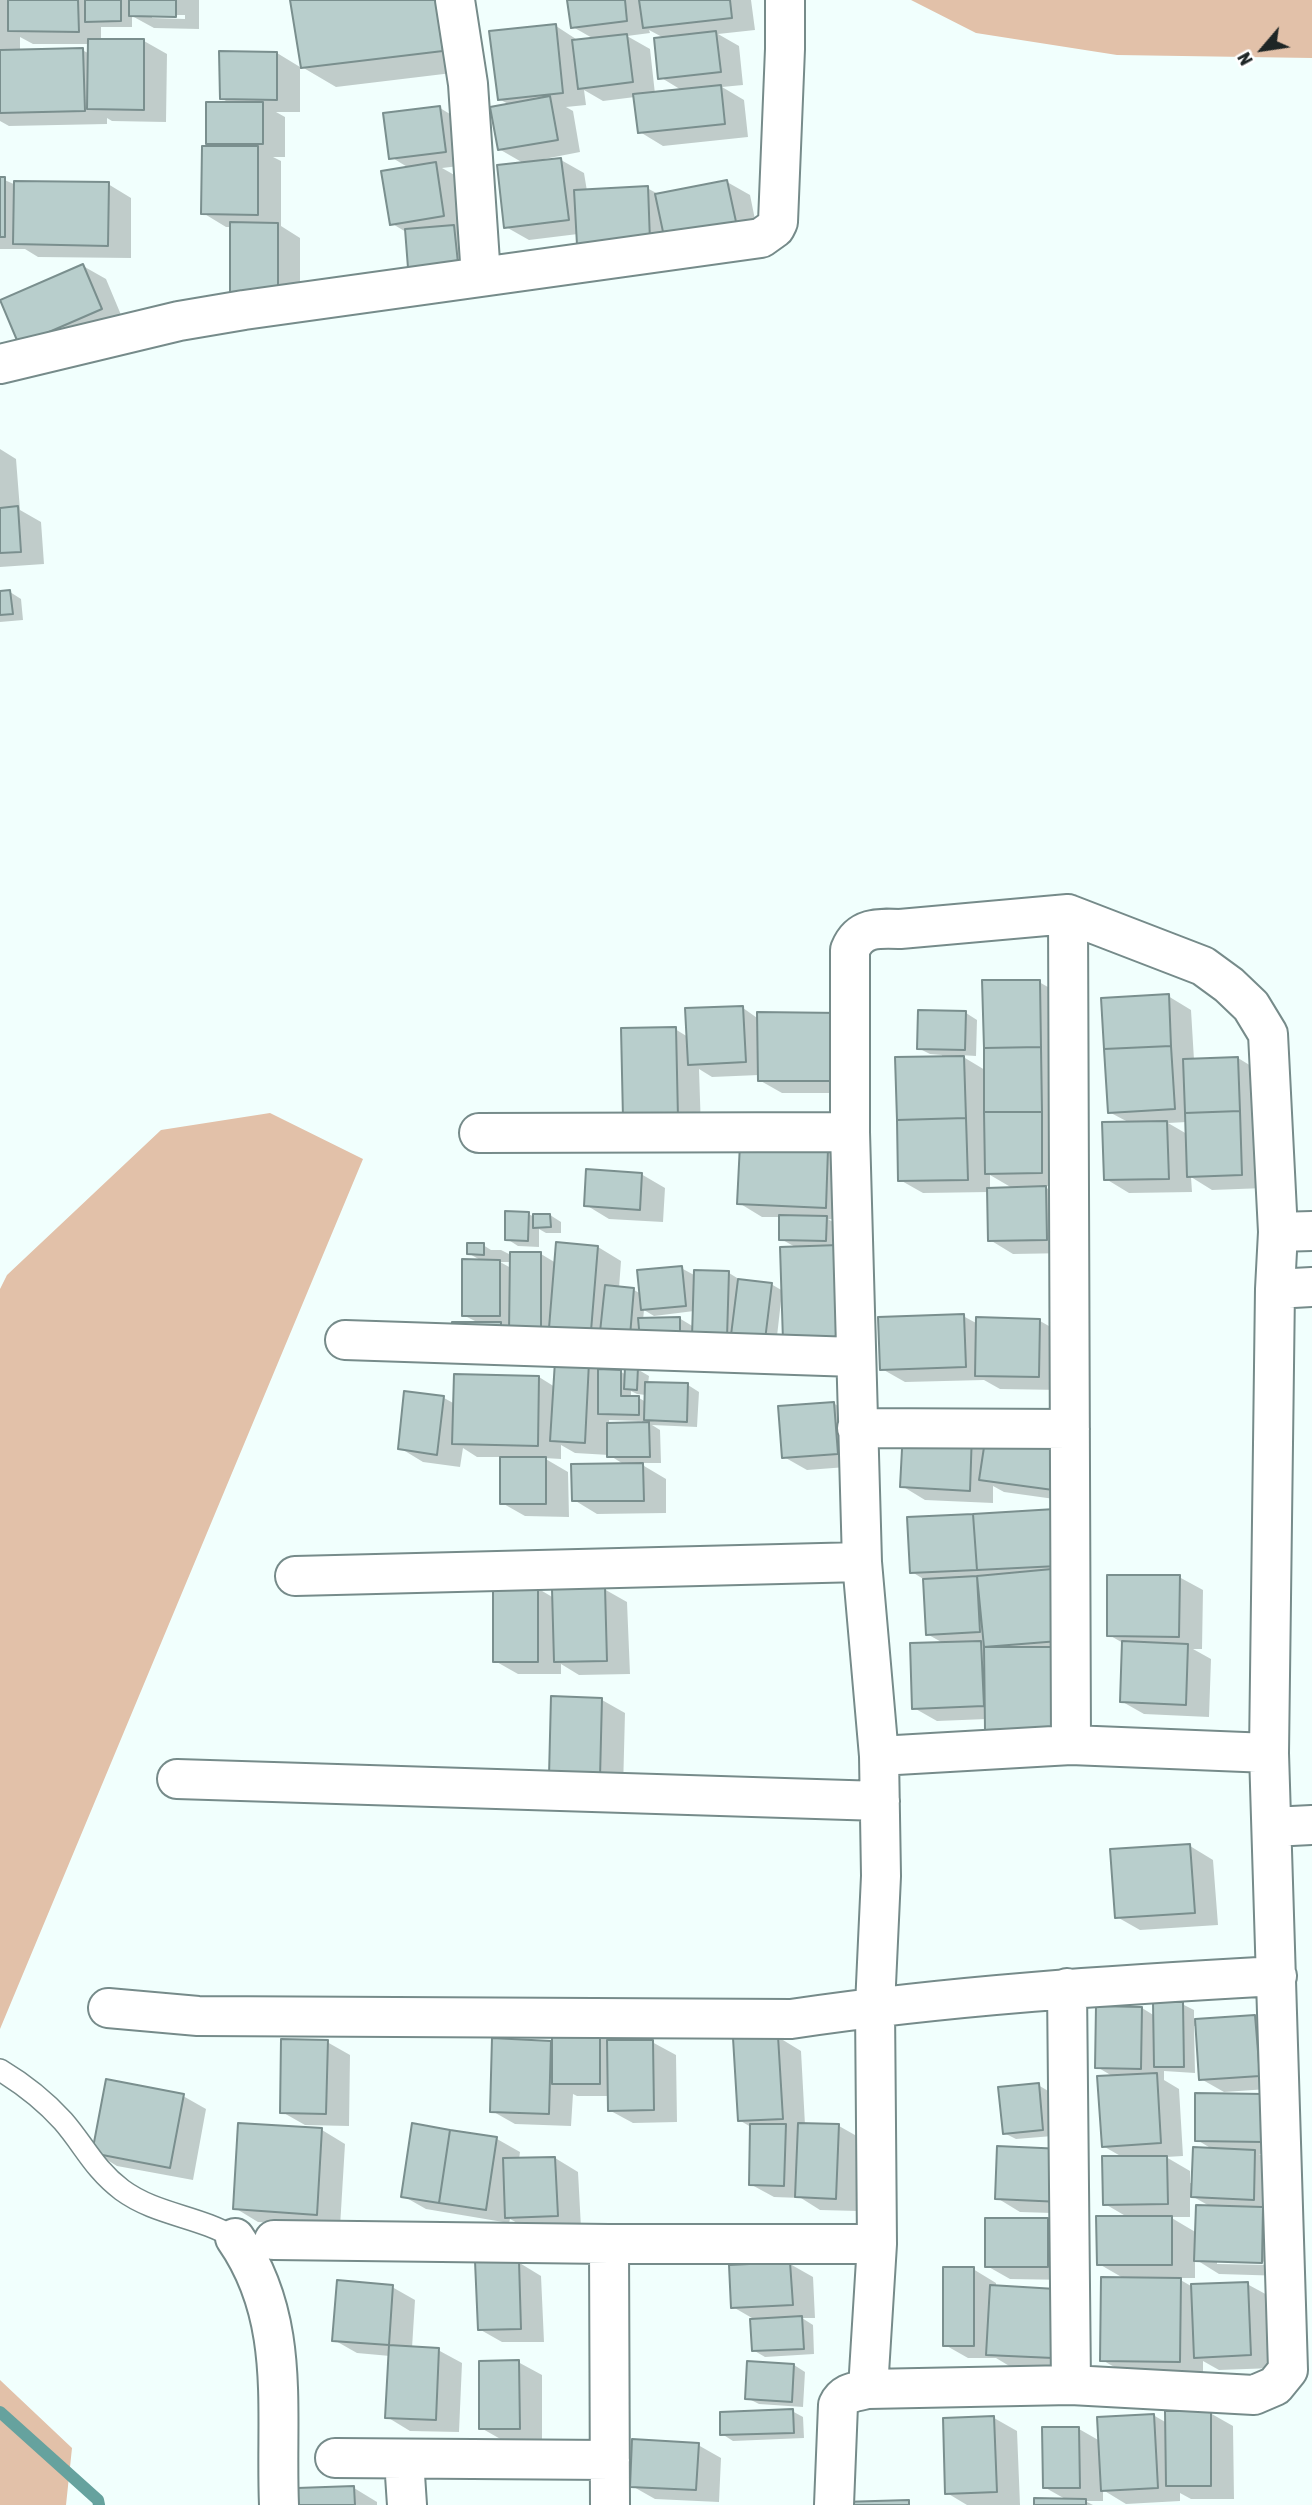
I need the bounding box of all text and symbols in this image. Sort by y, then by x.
north arrow [1228,14,1298,84]
text: N [1232,49,1257,69]

